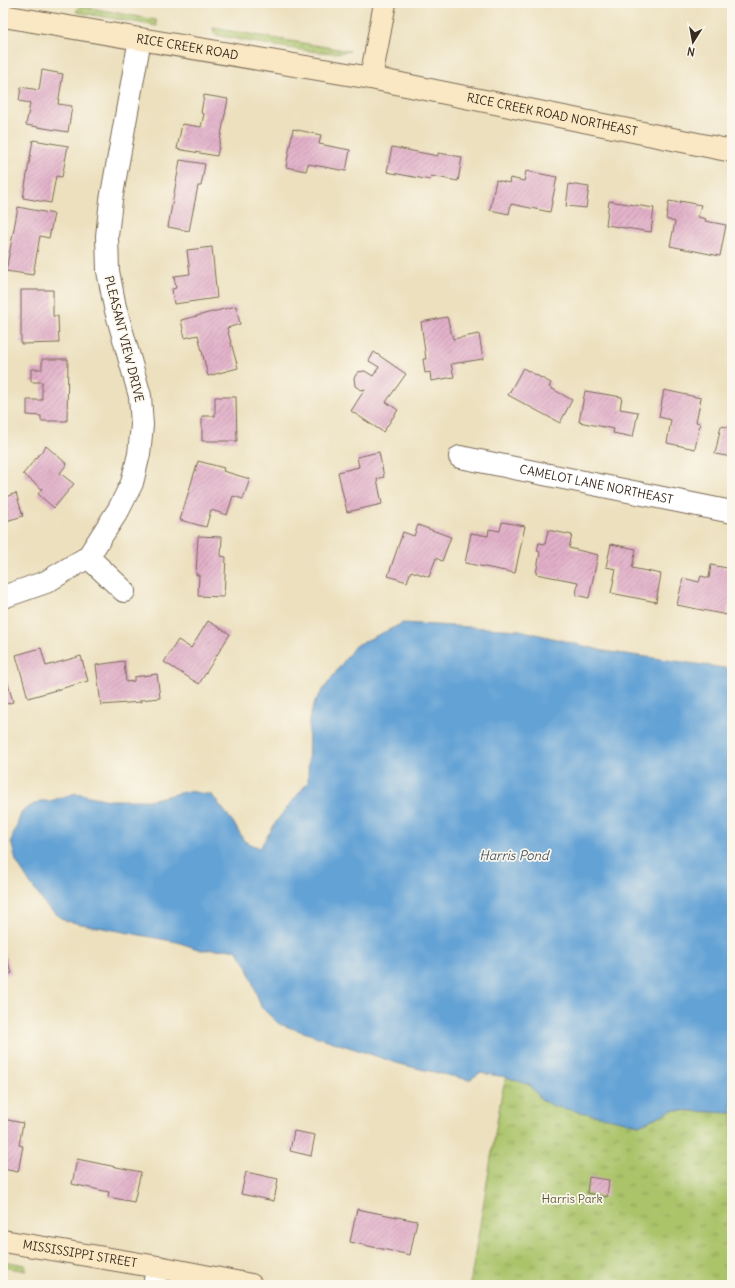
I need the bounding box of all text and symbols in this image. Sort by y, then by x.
north arrow [673,22,713,62]
street label: RICE CREEK ROAD [135,31,240,63]
text: N [686,44,696,59]
street label: RICE CREEK ROAD NORTHEAST [466,90,639,139]
street label: PLEASANT VIEW DRIVE [102,274,147,404]
street label: CAMELOT LANE NORTHEAST [518,461,675,507]
water label: Harris Pond [479,847,551,864]
park label: Harris Park [541,1191,603,1206]
street label: MISSISSIPPI STREET [22,1236,138,1270]

